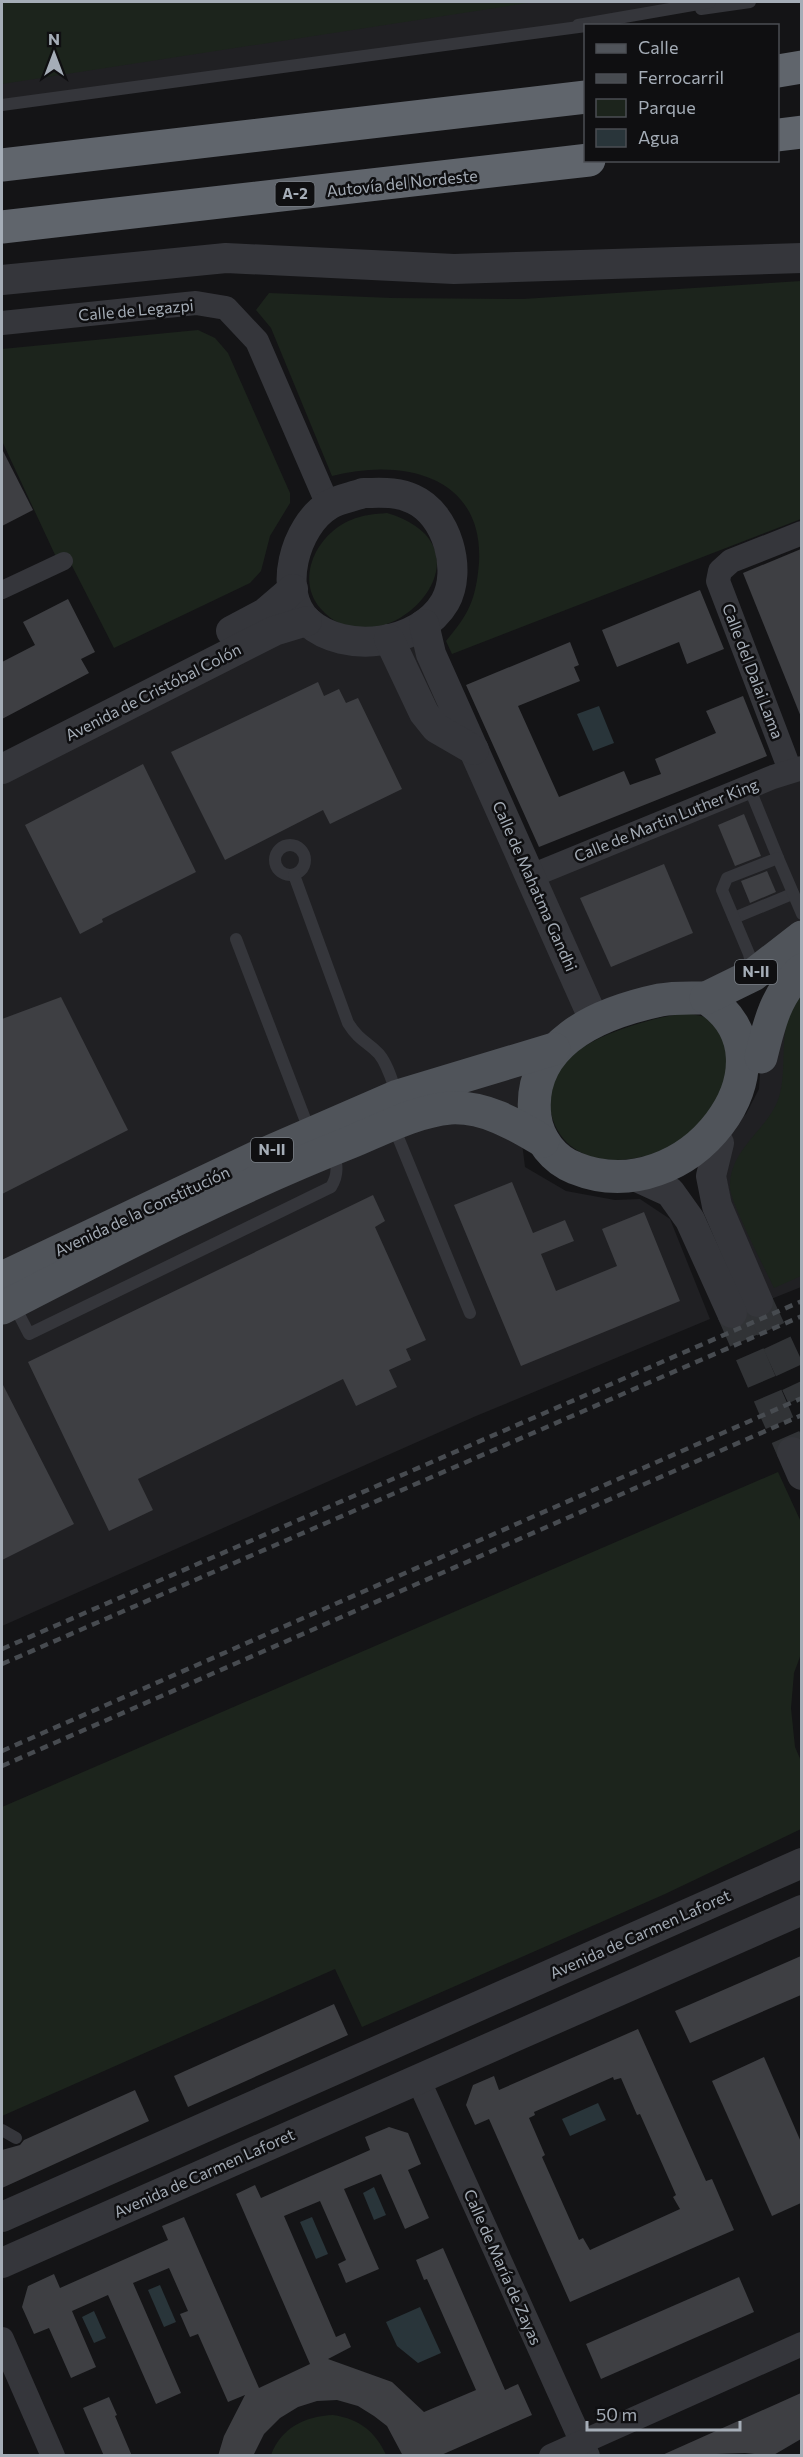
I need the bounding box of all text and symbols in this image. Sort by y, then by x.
north arrow [24,24,84,84]
legend [584,24,779,162]
text: N [48,29,60,48]
text: Calle [638,36,678,58]
text: Ferrocarril [638,66,724,88]
text: Parque [638,96,696,118]
text: Agua [638,126,679,148]
street label: Autovía del Nordeste [326,165,478,200]
road number: A-2 [276,182,314,206]
street label: Calle de Legazpi [77,295,194,324]
street label: Calle del Dalai Lama [719,600,788,741]
street label: Avenida de Cristóbal Colón [62,639,244,744]
street label: Calle de Martin Luther King [571,774,761,865]
street label: Calle de Mahatma Gandhi [489,798,582,974]
road number: N-II [735,960,777,984]
road number: N-II [251,1138,293,1162]
street label: Avenida de la Constitución [51,1162,232,1259]
street label: Avenida de Carmen Laforet [546,1885,734,1982]
street label: Avenida de Carmen Laforet [110,2124,298,2221]
street label: Calle de María de Zayas [460,2186,546,2348]
scale bar [587,2394,740,2432]
text: 50 m [596,2403,637,2425]

